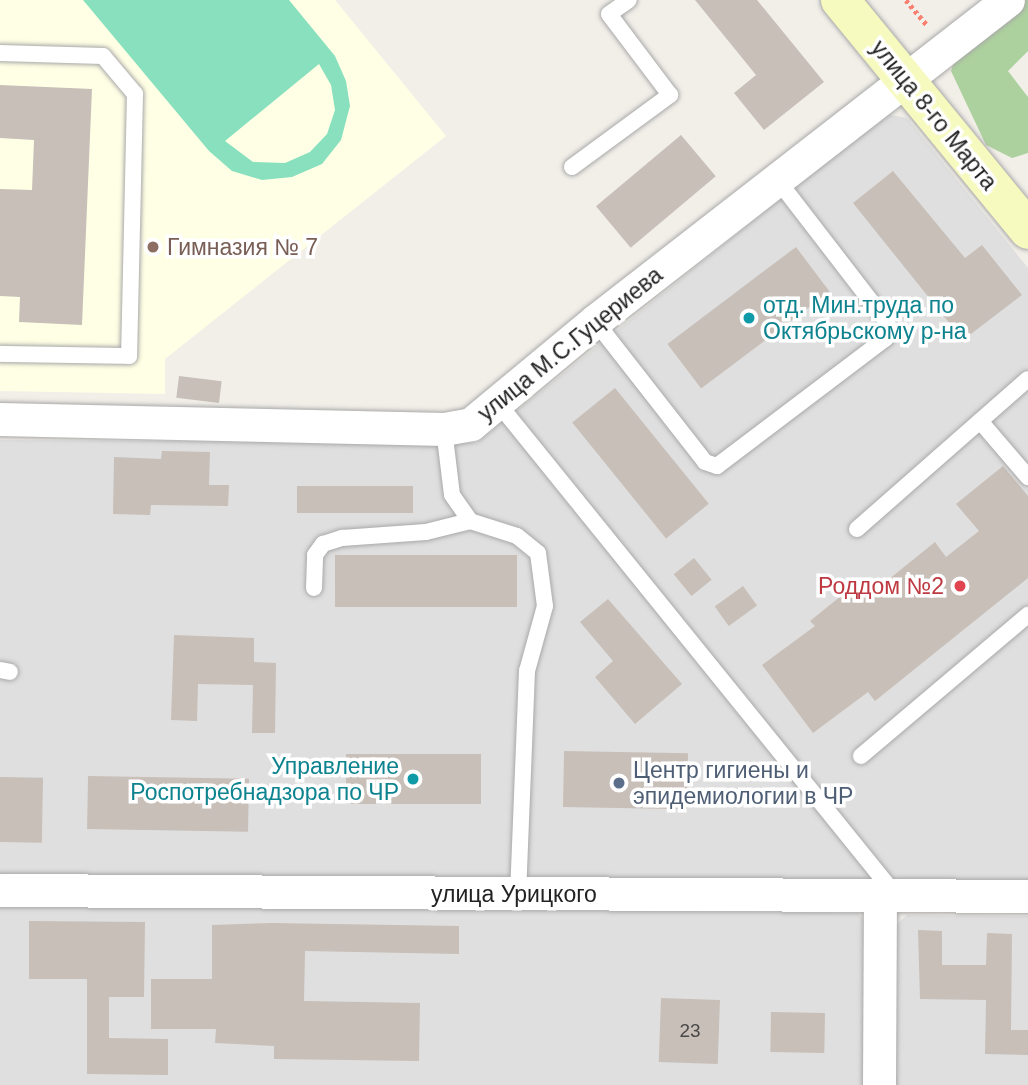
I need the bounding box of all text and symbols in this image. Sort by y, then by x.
street label: улица 8-го Марта [865,35,1003,195]
place label: Гимназия № 7 [167,233,318,261]
marker: Гимназия № 7 [145,239,161,255]
street label: улица М.С.Гуцериева [472,261,668,427]
place label: отд. Мин.труда по Октябрьскому р-на [763,291,967,345]
marker: отд. Мин.труда по Октябрьскому р-на [741,310,757,326]
place label: Роддом №2 [818,572,944,600]
marker: Роддом №2 [950,576,970,596]
place label: Управление Роспотребнадзора по ЧР [130,752,399,806]
place label: Центр гигиены и эпидемиологии в ЧР [633,756,853,810]
marker: Управление Роспотребнадзора по ЧР [405,771,421,787]
marker: Центр гигиены и эпидемиологии в ЧР [611,775,627,791]
street label: улица Урицкого [431,880,597,908]
house number: 23 [679,1020,701,1042]

